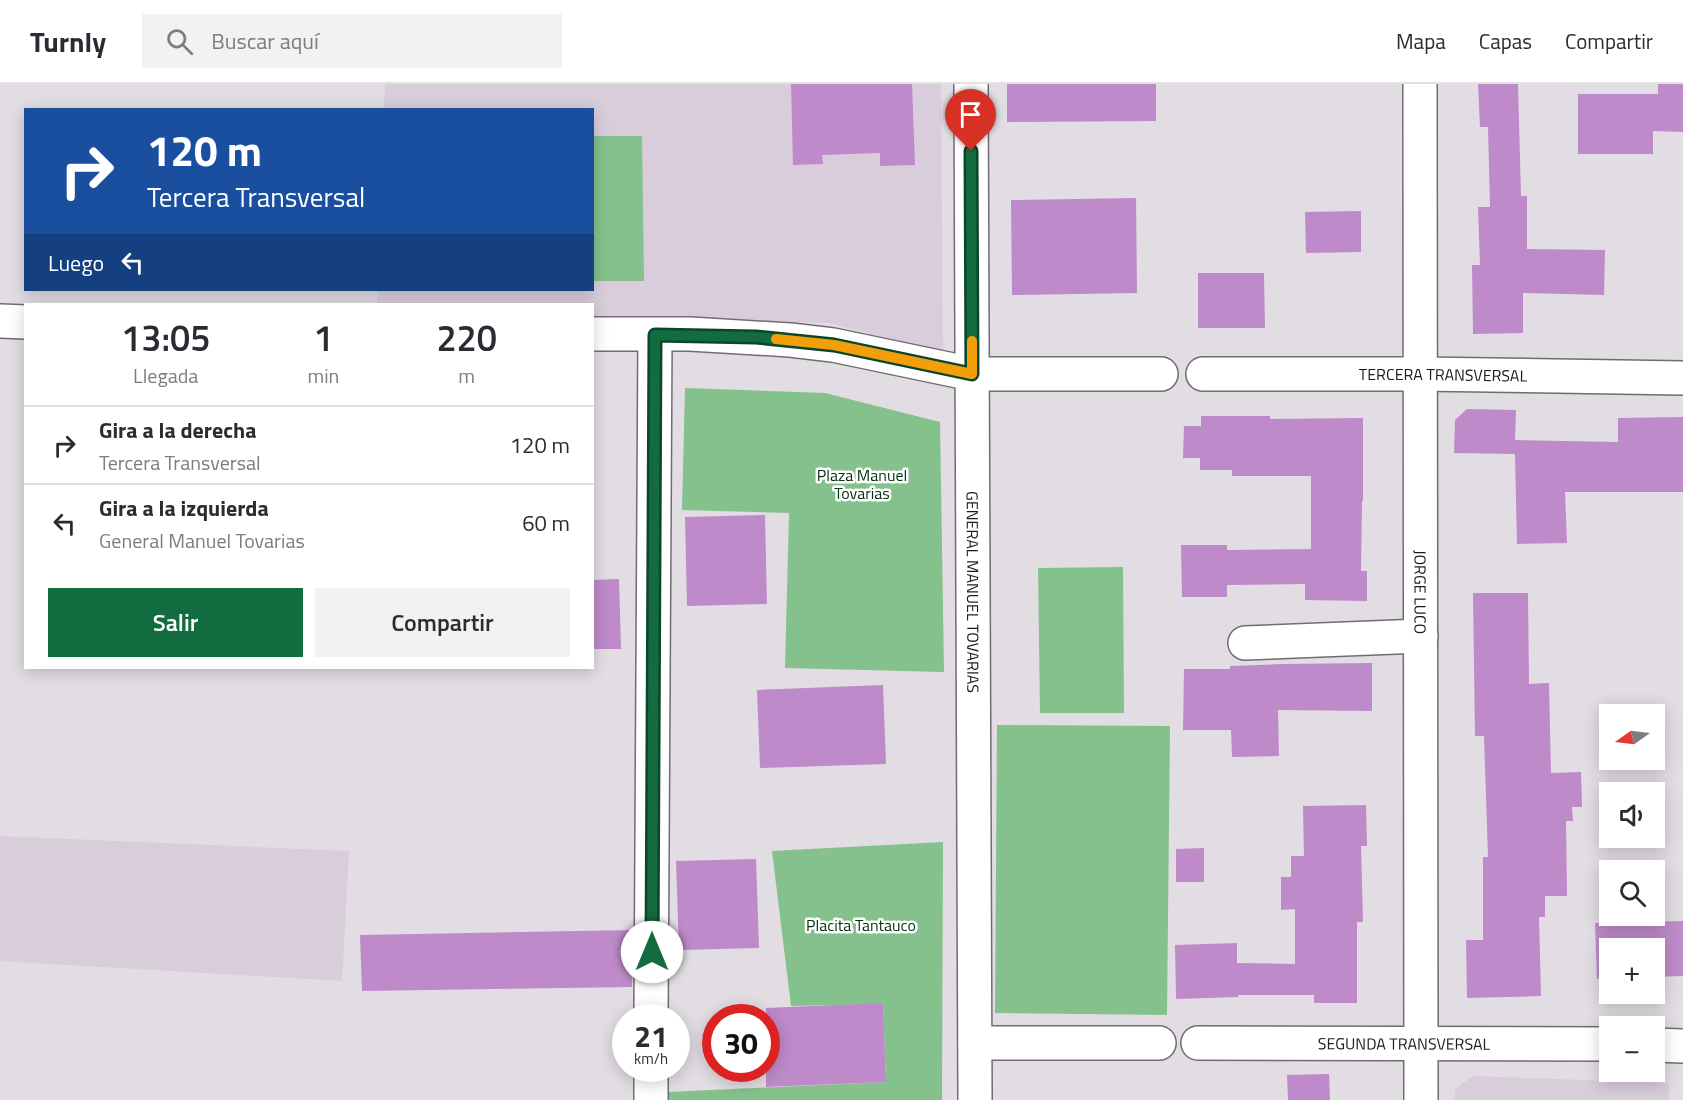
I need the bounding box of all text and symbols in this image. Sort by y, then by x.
search box [142,14,562,68]
text: Turnly [30,20,106,63]
text: Buscar aquí [211,24,319,58]
icon: search [163,25,196,58]
text: Mapa [1396,25,1446,57]
text: Capas [1479,25,1532,57]
text: Compartir [1565,25,1653,57]
pin [945,89,996,151]
icon: arrive [954,98,987,131]
text: 120 m [147,118,262,182]
icon: right [48,132,126,210]
text: Tercera Transversal [147,176,365,217]
text: Luego [48,246,104,280]
icon: left [116,246,149,279]
text: 13:05 [121,310,210,365]
text: 1 [313,310,333,365]
text: 220 [436,310,497,365]
text: Llegada [133,360,198,391]
text: min [307,360,339,391]
text: m [458,360,475,391]
street label: TERCERA TRANSVERSAL [1359,362,1528,388]
text: Gira a la derecha [99,413,256,447]
text: 120 m [510,428,570,462]
icon: right [48,429,81,462]
text: Tercera Transversal [99,447,261,478]
park label: Plaza Manuel Tovarias [817,463,907,505]
text: Gira a la izquierda [99,491,269,525]
street label: GENERAL MANUEL TOVARIAS [961,491,985,693]
text: 60 m [522,506,570,540]
icon: left [48,507,81,540]
text: General Manuel Tovarias [99,525,305,556]
street label: JORGE LUCO [1408,550,1433,634]
button: Salir [48,588,303,657]
button: Compartir [315,588,570,657]
north arrow [1599,704,1665,770]
map controls [1599,704,1665,1082]
button: sound [1599,782,1665,848]
button: search [1599,860,1665,926]
park label: Placita Tantauco [806,913,916,937]
position arrow [620,920,684,984]
button: + [1599,938,1665,1004]
speed limit sign: 30 [702,1004,780,1082]
text: 21 [634,1013,668,1059]
button: − [1599,1016,1665,1082]
street label: SEGUNDA TRANSVERSAL [1318,1031,1491,1056]
text: km/h [634,1047,668,1070]

